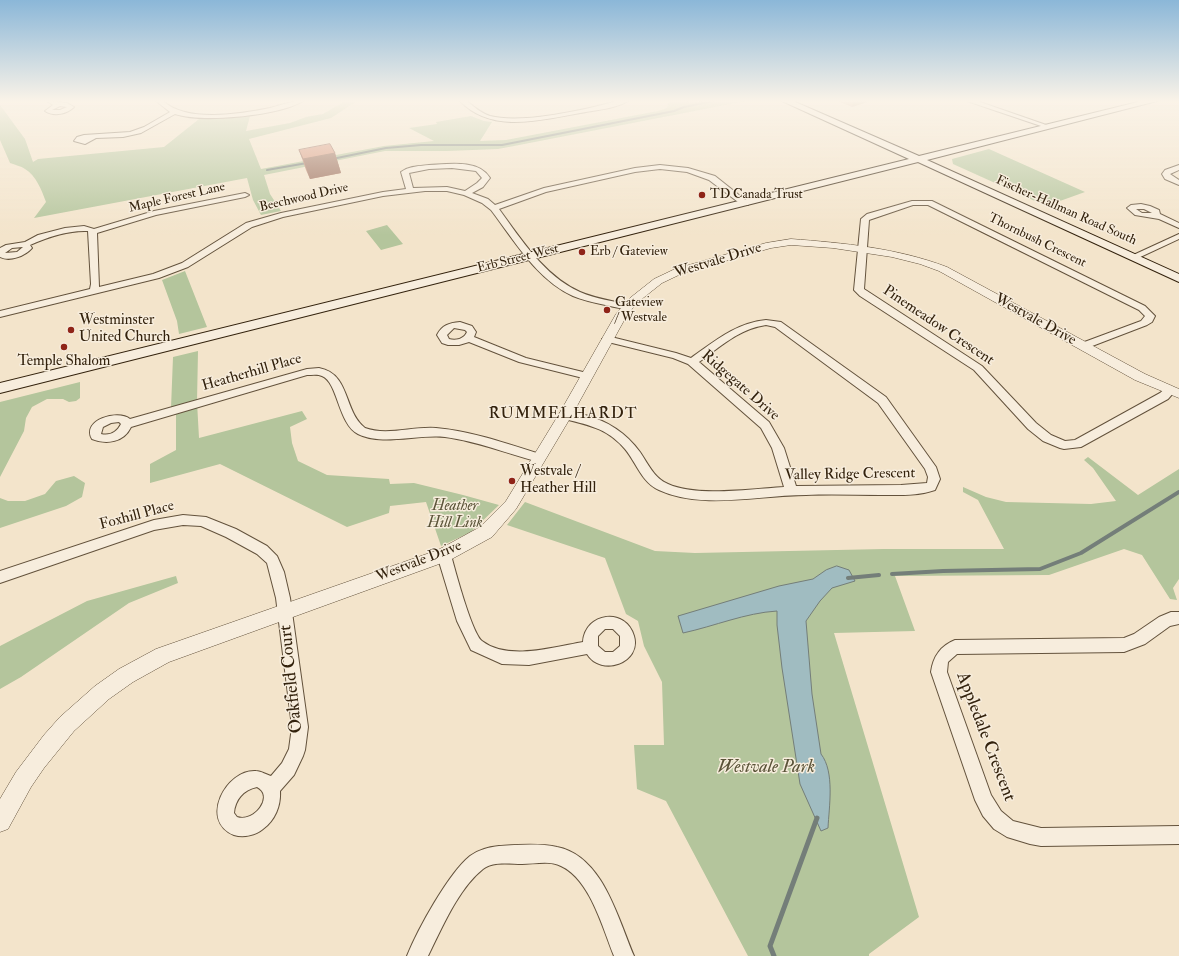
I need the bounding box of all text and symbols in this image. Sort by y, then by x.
street label: Fischer-Hallman Road South [993,173,1139,249]
street label: Maple Forest Lane [127,179,227,217]
street label: Beechwood Drive [258,180,350,216]
place label: TD Canada Trust [710,187,803,203]
marker: TD Canada Trust [697,190,707,200]
street label: Thornbush Crescent [986,211,1088,271]
street label: Westvale Drive [672,239,764,283]
street label: Erb Street West [476,241,560,277]
place label: Erb / Gateview [590,244,668,260]
marker: Erb / Gateview [577,247,587,257]
street label: Pinemeadow Crescent [879,282,997,370]
street label: Westvale Drive [991,290,1079,350]
place label: Gateview / Westvale [615,295,667,326]
marker: Gateview / Westvale [602,305,612,315]
place label: Westminster United Church [79,312,170,347]
marker: Westminster United Church [66,325,76,335]
marker: Temple Shalom [59,342,69,352]
street label: Ridgegate Drive [697,347,783,425]
street label: Heatherhill Place [200,350,304,396]
place label: Temple Shalom [18,353,110,371]
district label: RUMMELHARDT [488,405,638,425]
place label: Westvale / Heather Hill [520,463,596,498]
street label: Valley Ridge Crescent [785,465,915,485]
marker: Westvale / Heather Hill [507,476,517,486]
street label: Foxhill Place [98,497,176,535]
park label: Heather Hill Link [427,498,483,533]
street label: Westvale Drive [374,537,464,587]
street label: Oakfield Court [276,624,308,734]
street label: Appledale Crescent [950,669,1020,805]
park label: Westvale Park [717,757,815,779]

